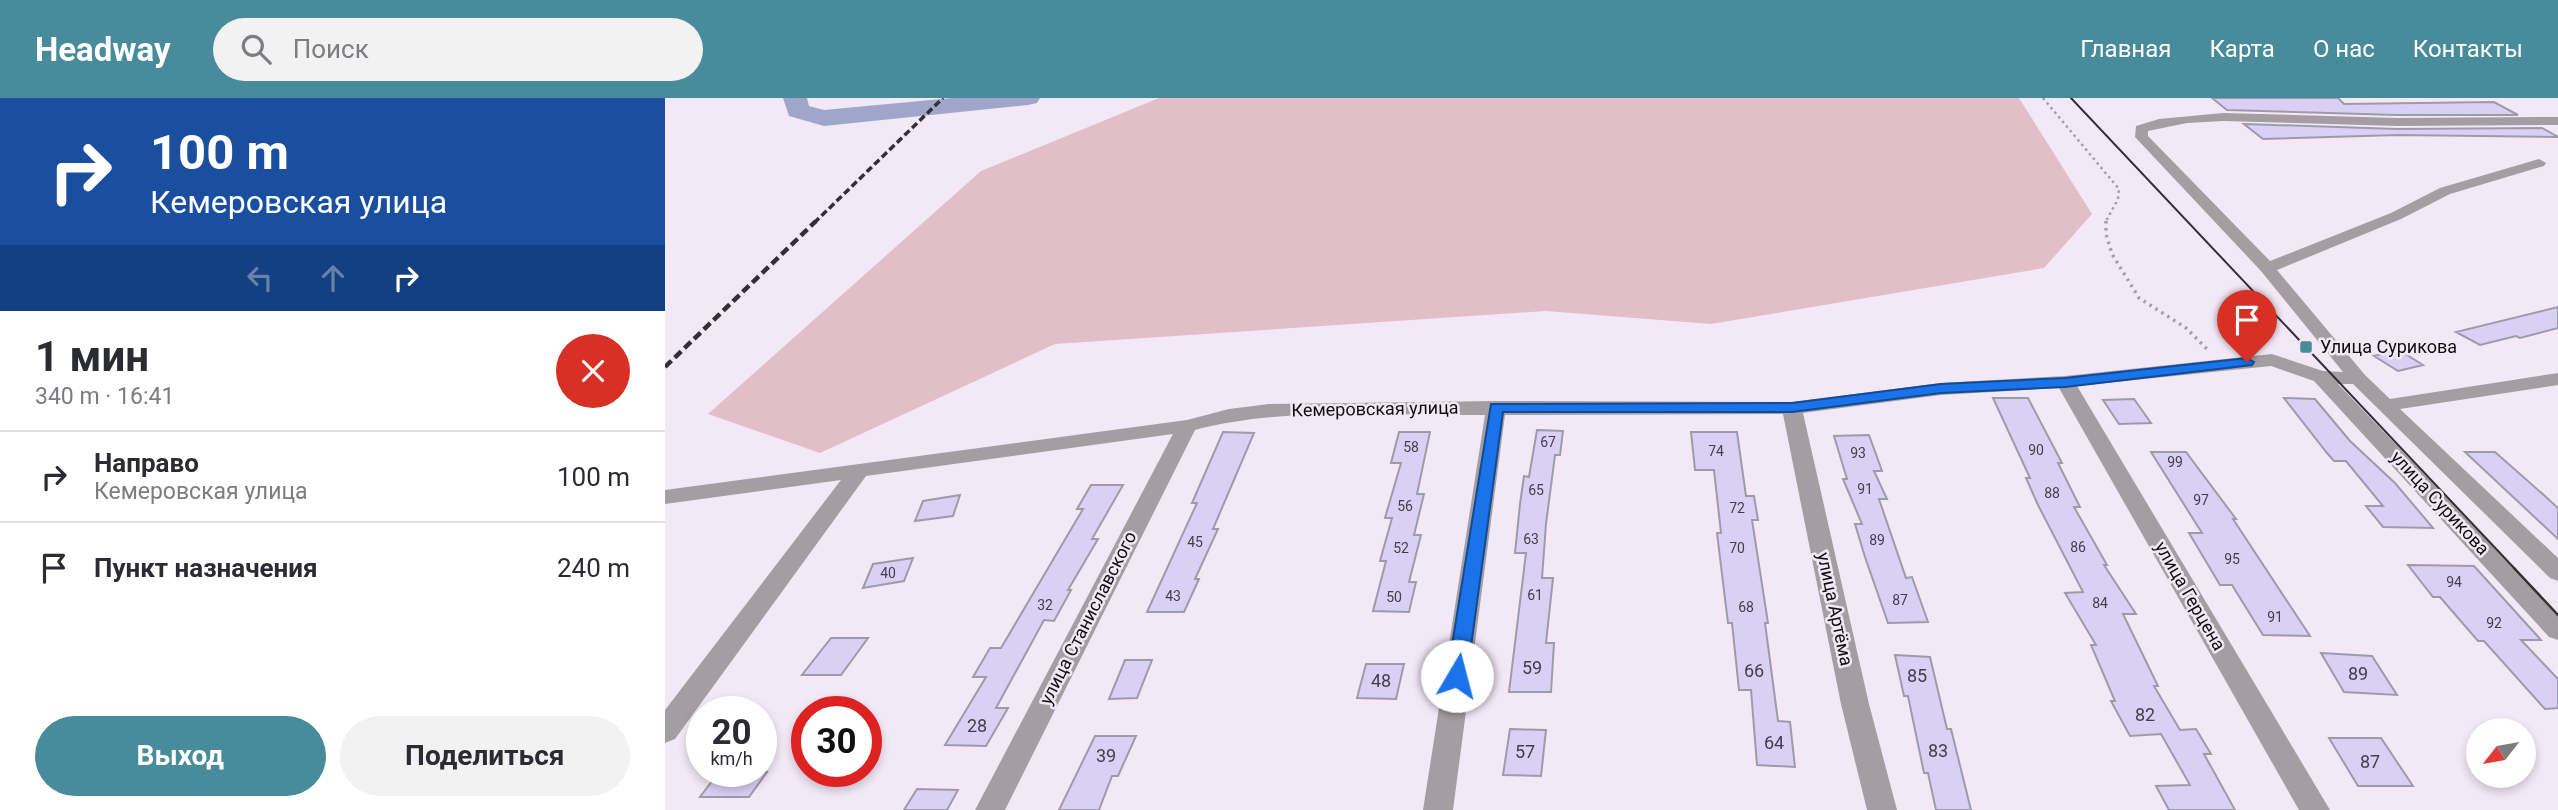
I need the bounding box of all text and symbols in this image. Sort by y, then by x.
search box [213,18,703,81]
text: Headway [35,30,171,69]
icon: search [237,30,275,68]
text: Поиск [293,34,369,64]
text: Главная [2080,35,2171,63]
text: Карта [2209,35,2275,63]
text: О нас [2313,35,2375,63]
text: Контакты [2413,35,2523,63]
text: 100 m [150,124,289,181]
icon: right [35,126,126,217]
text: Кемеровская улица [150,183,447,221]
icon: left [241,259,279,297]
icon: ahead [314,259,352,297]
icon: right [387,259,425,297]
pin [2217,290,2277,362]
icon: arrive [2228,301,2266,339]
text: 1 мин [35,332,149,381]
button: close [556,334,630,408]
place label: Улица Сурикова [2320,336,2457,357]
marker: Улица Сурикова [2298,339,2314,355]
text: 340 m · 16:41 [35,383,174,410]
street label: Кемеровская улица [1291,397,1459,420]
house number: 67 [1540,434,1556,450]
house number: 58 [1403,439,1419,455]
house number: 90 [2028,442,2044,458]
house number: 74 [1708,443,1724,459]
house number: 93 [1850,445,1866,461]
street label: улица Сурикова [2387,446,2494,559]
text: Направо [94,448,199,478]
house number: 99 [2167,454,2183,470]
icon: right [35,458,73,496]
text: 100 m [557,462,630,492]
text: Кемеровская улица [94,478,308,505]
house number: 91 [1857,481,1873,497]
house number: 65 [1528,482,1544,498]
house number: 88 [2044,485,2060,501]
house number: 97 [2193,492,2209,508]
house number: 56 [1397,498,1413,514]
house number: 72 [1729,500,1745,516]
street label: улица Станиславского [1035,528,1140,708]
house number: 63 [1523,531,1539,547]
house number: 89 [1869,532,1885,548]
house number: 45 [1187,534,1203,550]
street label: улица Герцена [2151,538,2230,654]
house number: 86 [2070,539,2086,555]
house number: 52 [1393,540,1409,556]
house number: 70 [1729,540,1745,556]
icon: arrive [35,549,73,587]
street label: улица Артёма [1813,550,1858,668]
house number: 95 [2224,551,2240,567]
text: Пункт назначения [94,553,318,583]
text: 240 m [557,553,630,583]
house number: 40 [880,565,896,581]
house number: 94 [2446,574,2462,590]
house number: 61 [1527,587,1543,603]
house number: 43 [1165,588,1181,604]
house number: 50 [1386,589,1402,605]
house number: 87 [1892,592,1908,608]
house number: 84 [2092,595,2108,611]
house number: 32 [1037,597,1053,613]
house number: 68 [1738,599,1754,615]
house number: 91 [2267,609,2283,625]
house number: 92 [2486,615,2502,631]
position arrow [1420,639,1494,713]
house number: 59 [1522,657,1542,678]
house number: 66 [1744,660,1764,681]
house number: 89 [2348,663,2368,684]
house number: 85 [1907,665,1927,686]
house number: 48 [1371,670,1391,691]
speed limit sign: 30 [791,696,882,787]
house number: 82 [2135,704,2155,725]
text: 20 [711,712,752,753]
house number: 28 [967,715,987,736]
button: Выход [35,716,326,796]
button: Поделиться [340,716,630,796]
north arrow [2466,718,2536,788]
map controls [2466,718,2536,788]
house number: 64 [1764,732,1784,753]
house number: 83 [1928,740,1948,761]
house number: 57 [1515,741,1535,762]
house number: 39 [1096,745,1116,766]
text: km/h [710,748,753,769]
house number: 87 [2360,751,2380,772]

